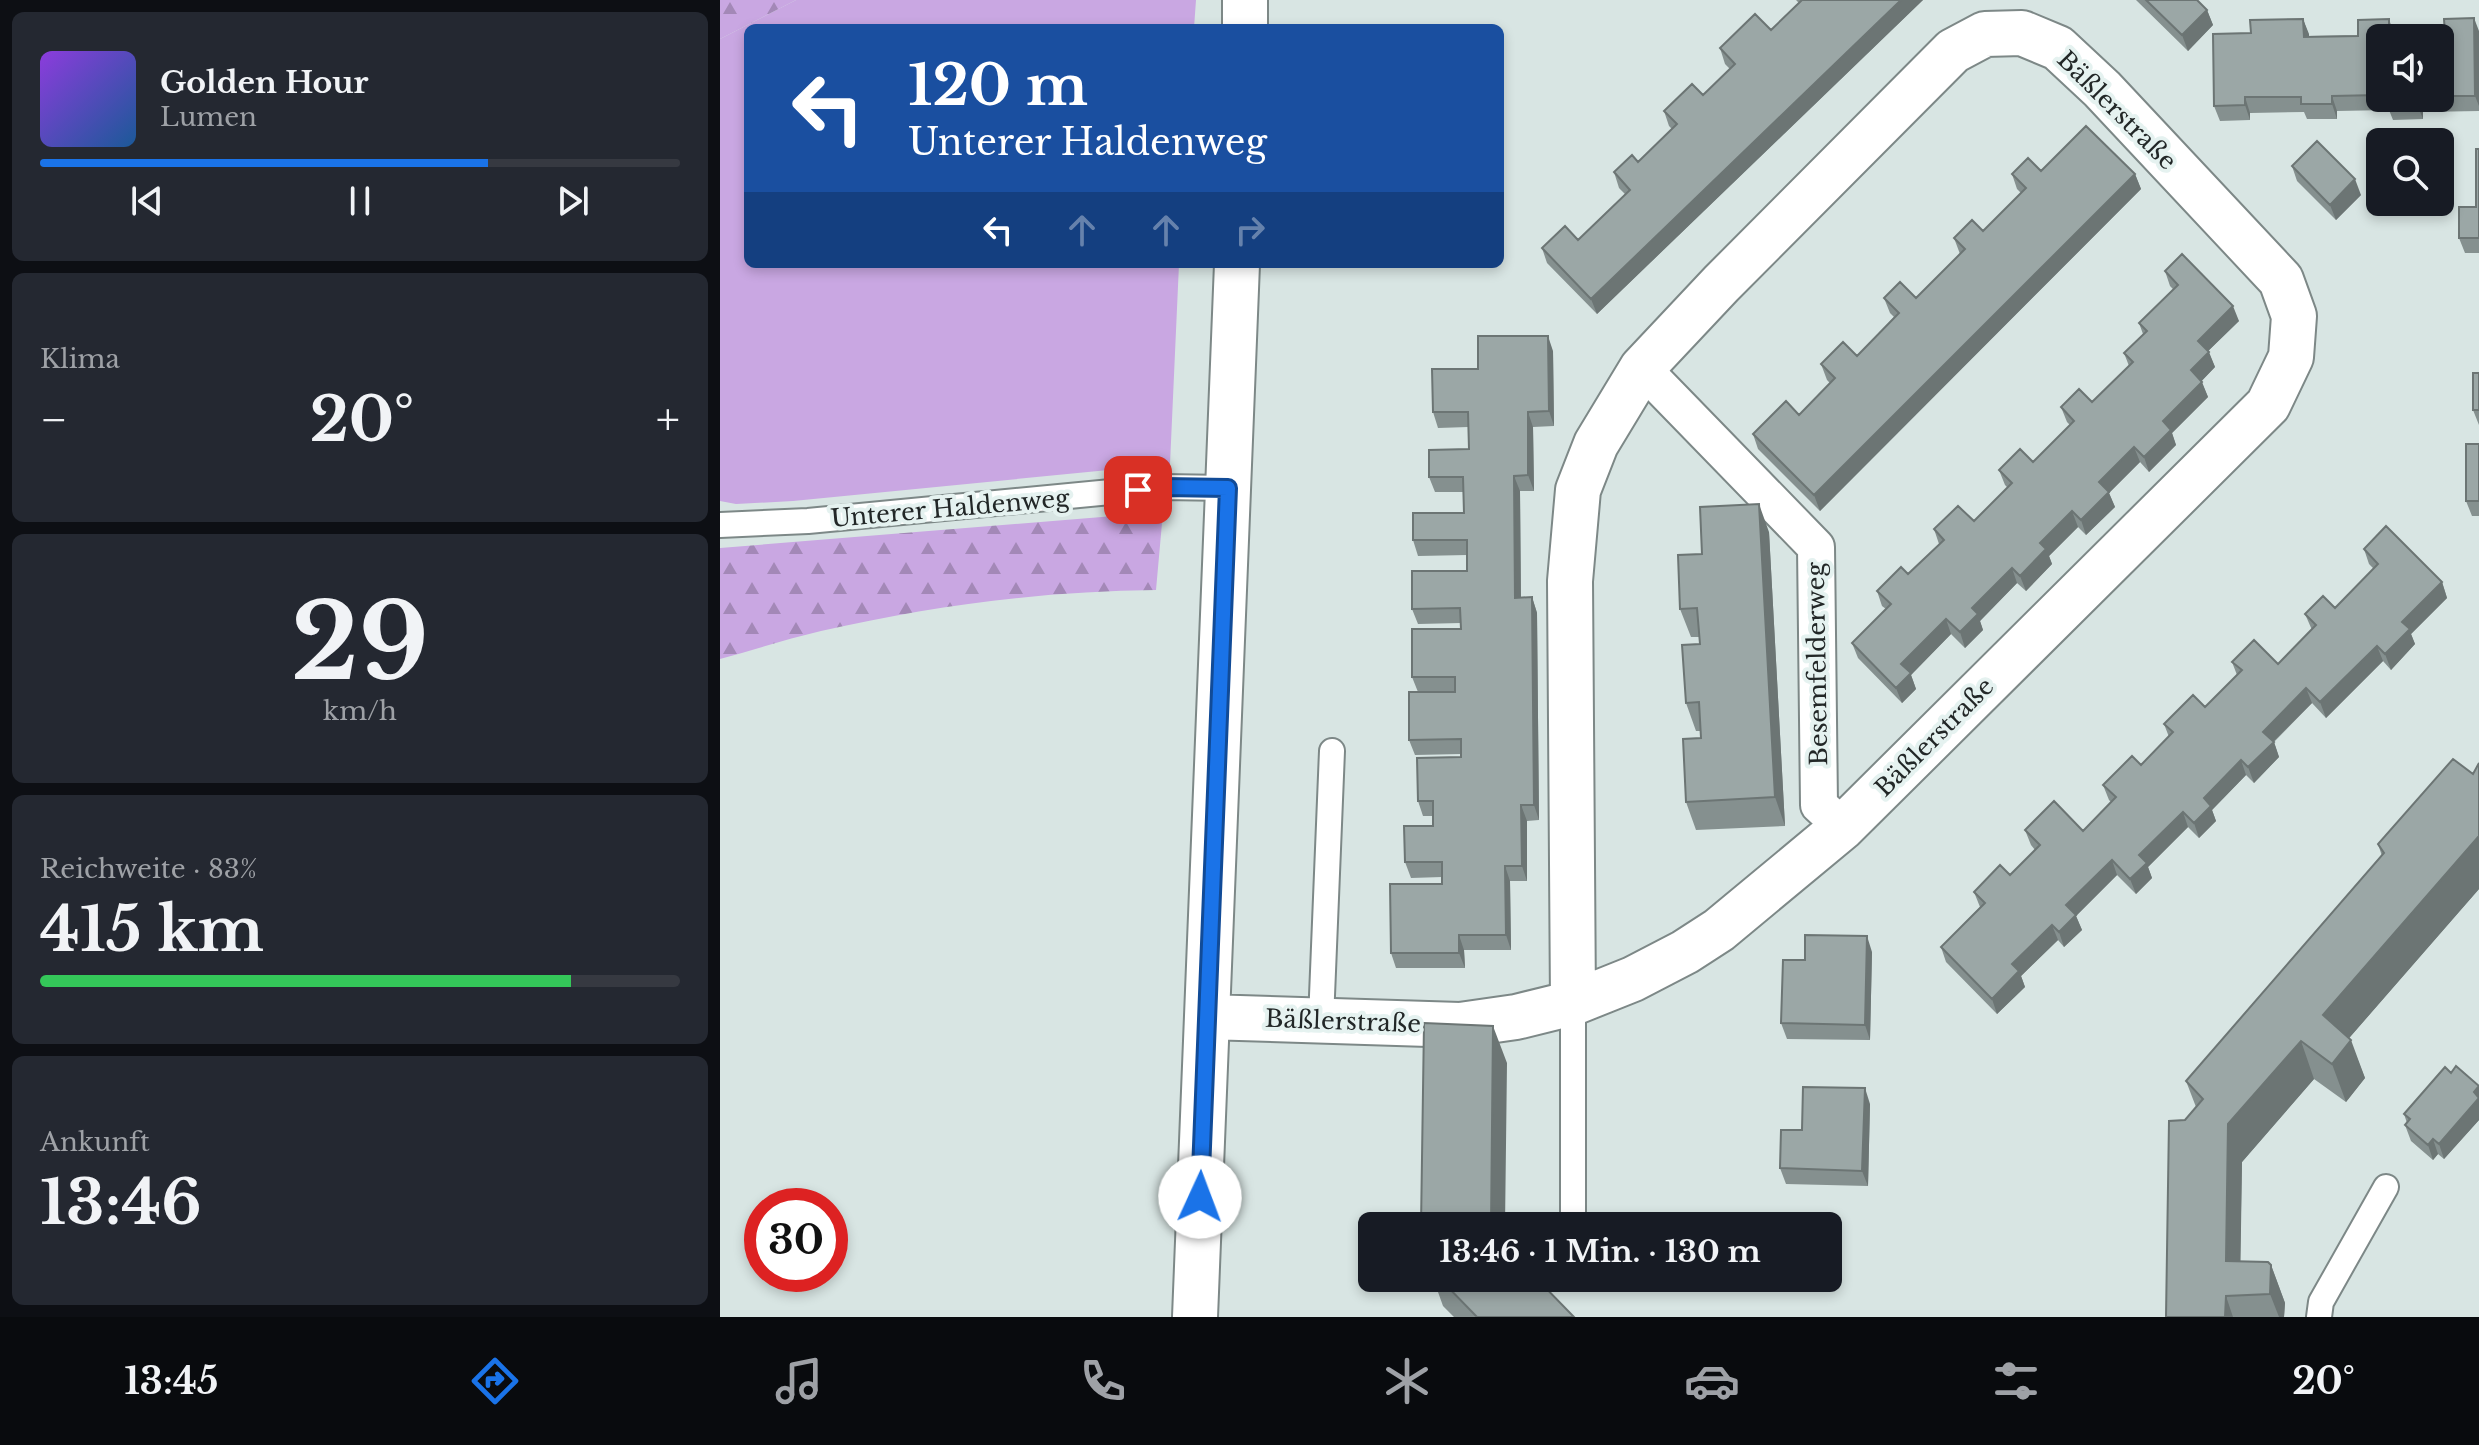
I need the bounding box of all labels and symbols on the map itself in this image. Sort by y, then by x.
street label: Bäßlerstraße [2052,45,2182,175]
pin [1104,456,1172,524]
street label: Unterer Haldenweg [829,483,1071,533]
street label: Besemfelderweg [1801,561,1833,766]
street label: Bäßlerstraße [1869,672,1999,802]
street label: Bäßlerstraße [1265,1004,1421,1038]
position arrow [1158,1155,1242,1239]
speed limit sign: 30 [744,1188,848,1292]

